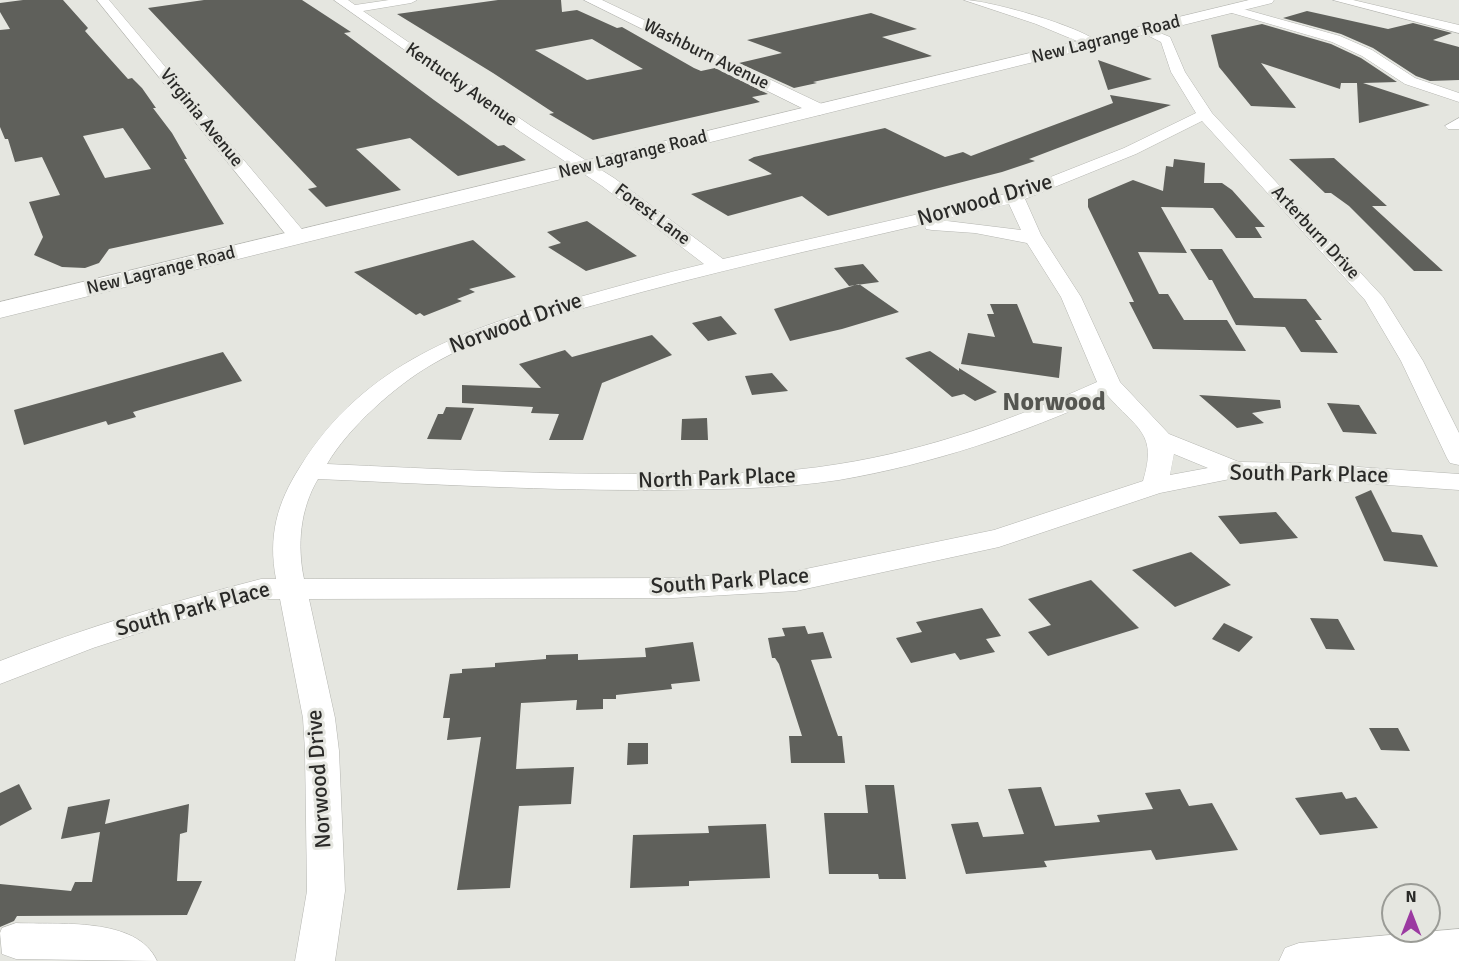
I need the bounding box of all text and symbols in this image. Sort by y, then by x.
street label: New Lagrange Road [1030,11,1182,69]
street label: Washburn Avenue [639,15,773,95]
street label: Kentucky Avenue [401,38,521,132]
street label: Virginia Avenue [155,65,247,171]
street label: New Lagrange Road [557,126,709,184]
street label: Norwood Drive [914,169,1056,233]
street label: Forest Lane [610,180,694,250]
street label: Arterburn Drive [1266,182,1364,284]
street label: New Lagrange Road [85,242,237,300]
street label: Norwood Drive [446,288,586,360]
district label: Norwood [1002,387,1106,419]
street label: South Park Place [1229,460,1389,490]
street label: North Park Place [638,463,796,495]
street label: South Park Place [650,563,810,601]
street label: South Park Place [113,577,273,643]
street label: Norwood Drive [302,709,338,849]
north arrow [1381,883,1441,943]
text: N [1405,887,1417,907]

